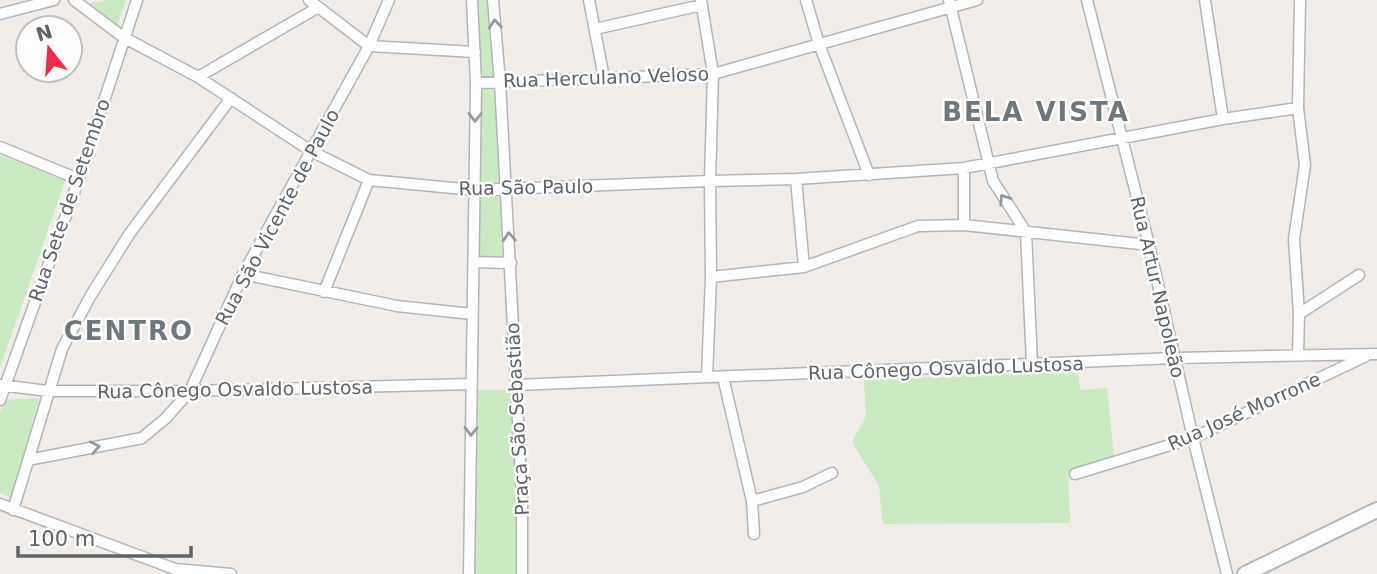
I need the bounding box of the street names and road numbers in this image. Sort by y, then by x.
street label: Rua Herculano Veloso [503,62,709,92]
street label: Rua Sete de Setembro [24,96,114,304]
street label: Rua São Vicente de Paulo [211,105,343,329]
street label: Rua São Paulo [458,175,594,199]
street label: Rua Artur Napoleão [1126,194,1190,380]
street label: Praça São Sebastião [501,322,533,516]
street label: Rua Cônego Osvaldo Lustosa [808,352,1084,384]
street label: Rua José Morrone [1164,367,1324,455]
street label: Rua Cônego Osvaldo Lustosa [97,376,373,402]

